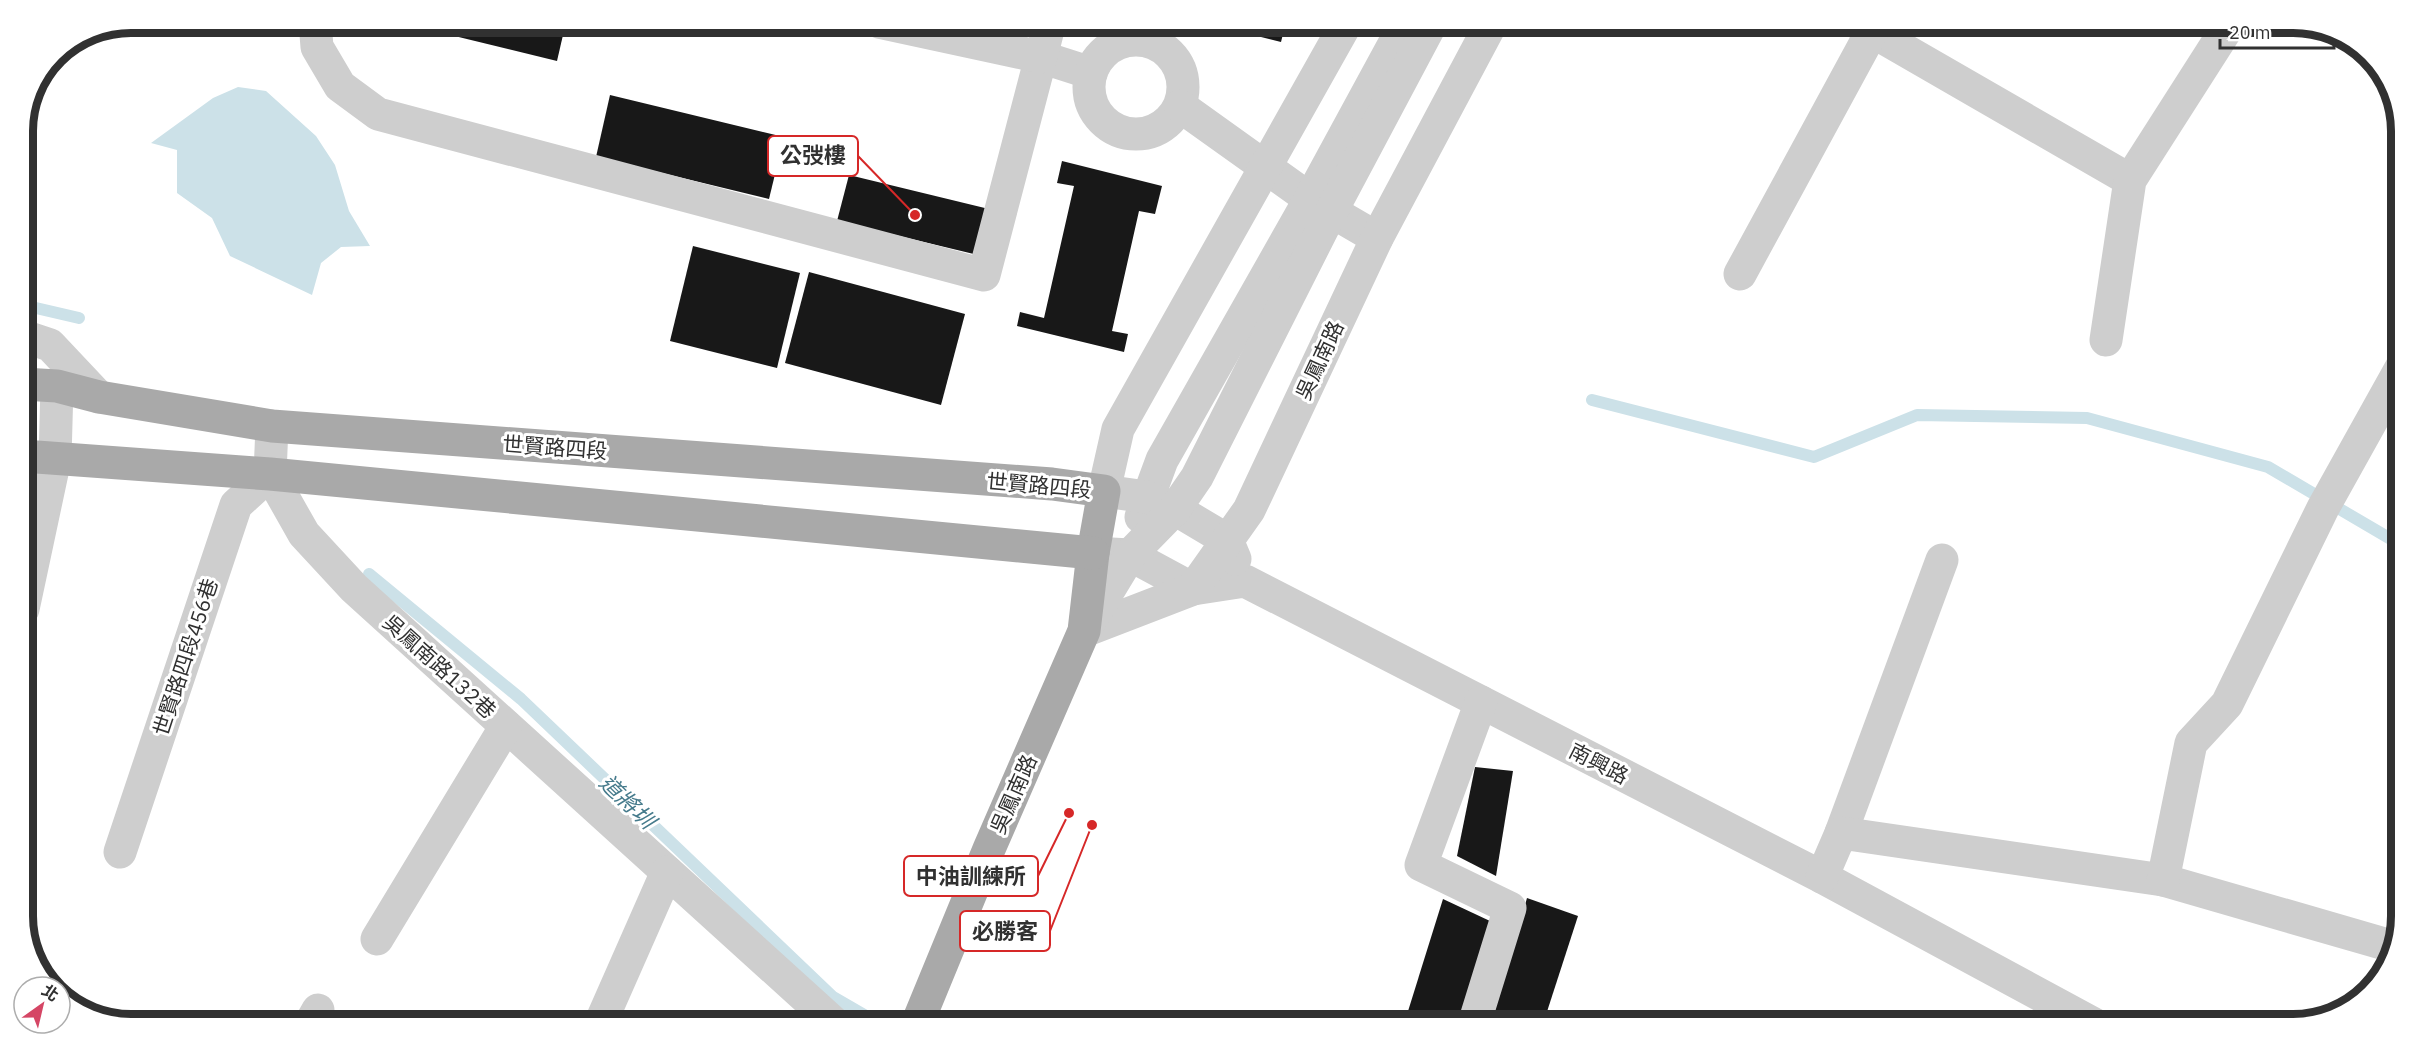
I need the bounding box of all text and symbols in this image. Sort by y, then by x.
scale bar [2220,12,2334,50]
text: 20 m [2229,21,2271,44]
callout: 公弢樓 [768,136,858,176]
text: 公弢樓 [780,140,846,169]
street label: 吳鳳南路 [1289,316,1349,404]
street label: 世賢路四段 [502,429,608,465]
street label: 世賢路四段 [985,466,1093,504]
street label: 世賢路四段456巷 [146,575,224,739]
street label: 吳鳳南路132巷 [378,608,502,724]
street label: 南興路 [1565,736,1633,790]
street label: 吳鳳南路 [983,750,1043,838]
water label: 道將圳 [594,768,664,836]
callout: 中油訓練所 [904,856,1038,896]
text: 中油訓練所 [916,861,1026,890]
callout: 必勝客 [960,911,1050,951]
text: 必勝客 [972,916,1038,945]
north arrow [12,975,72,1035]
text: 北 [38,980,63,1005]

